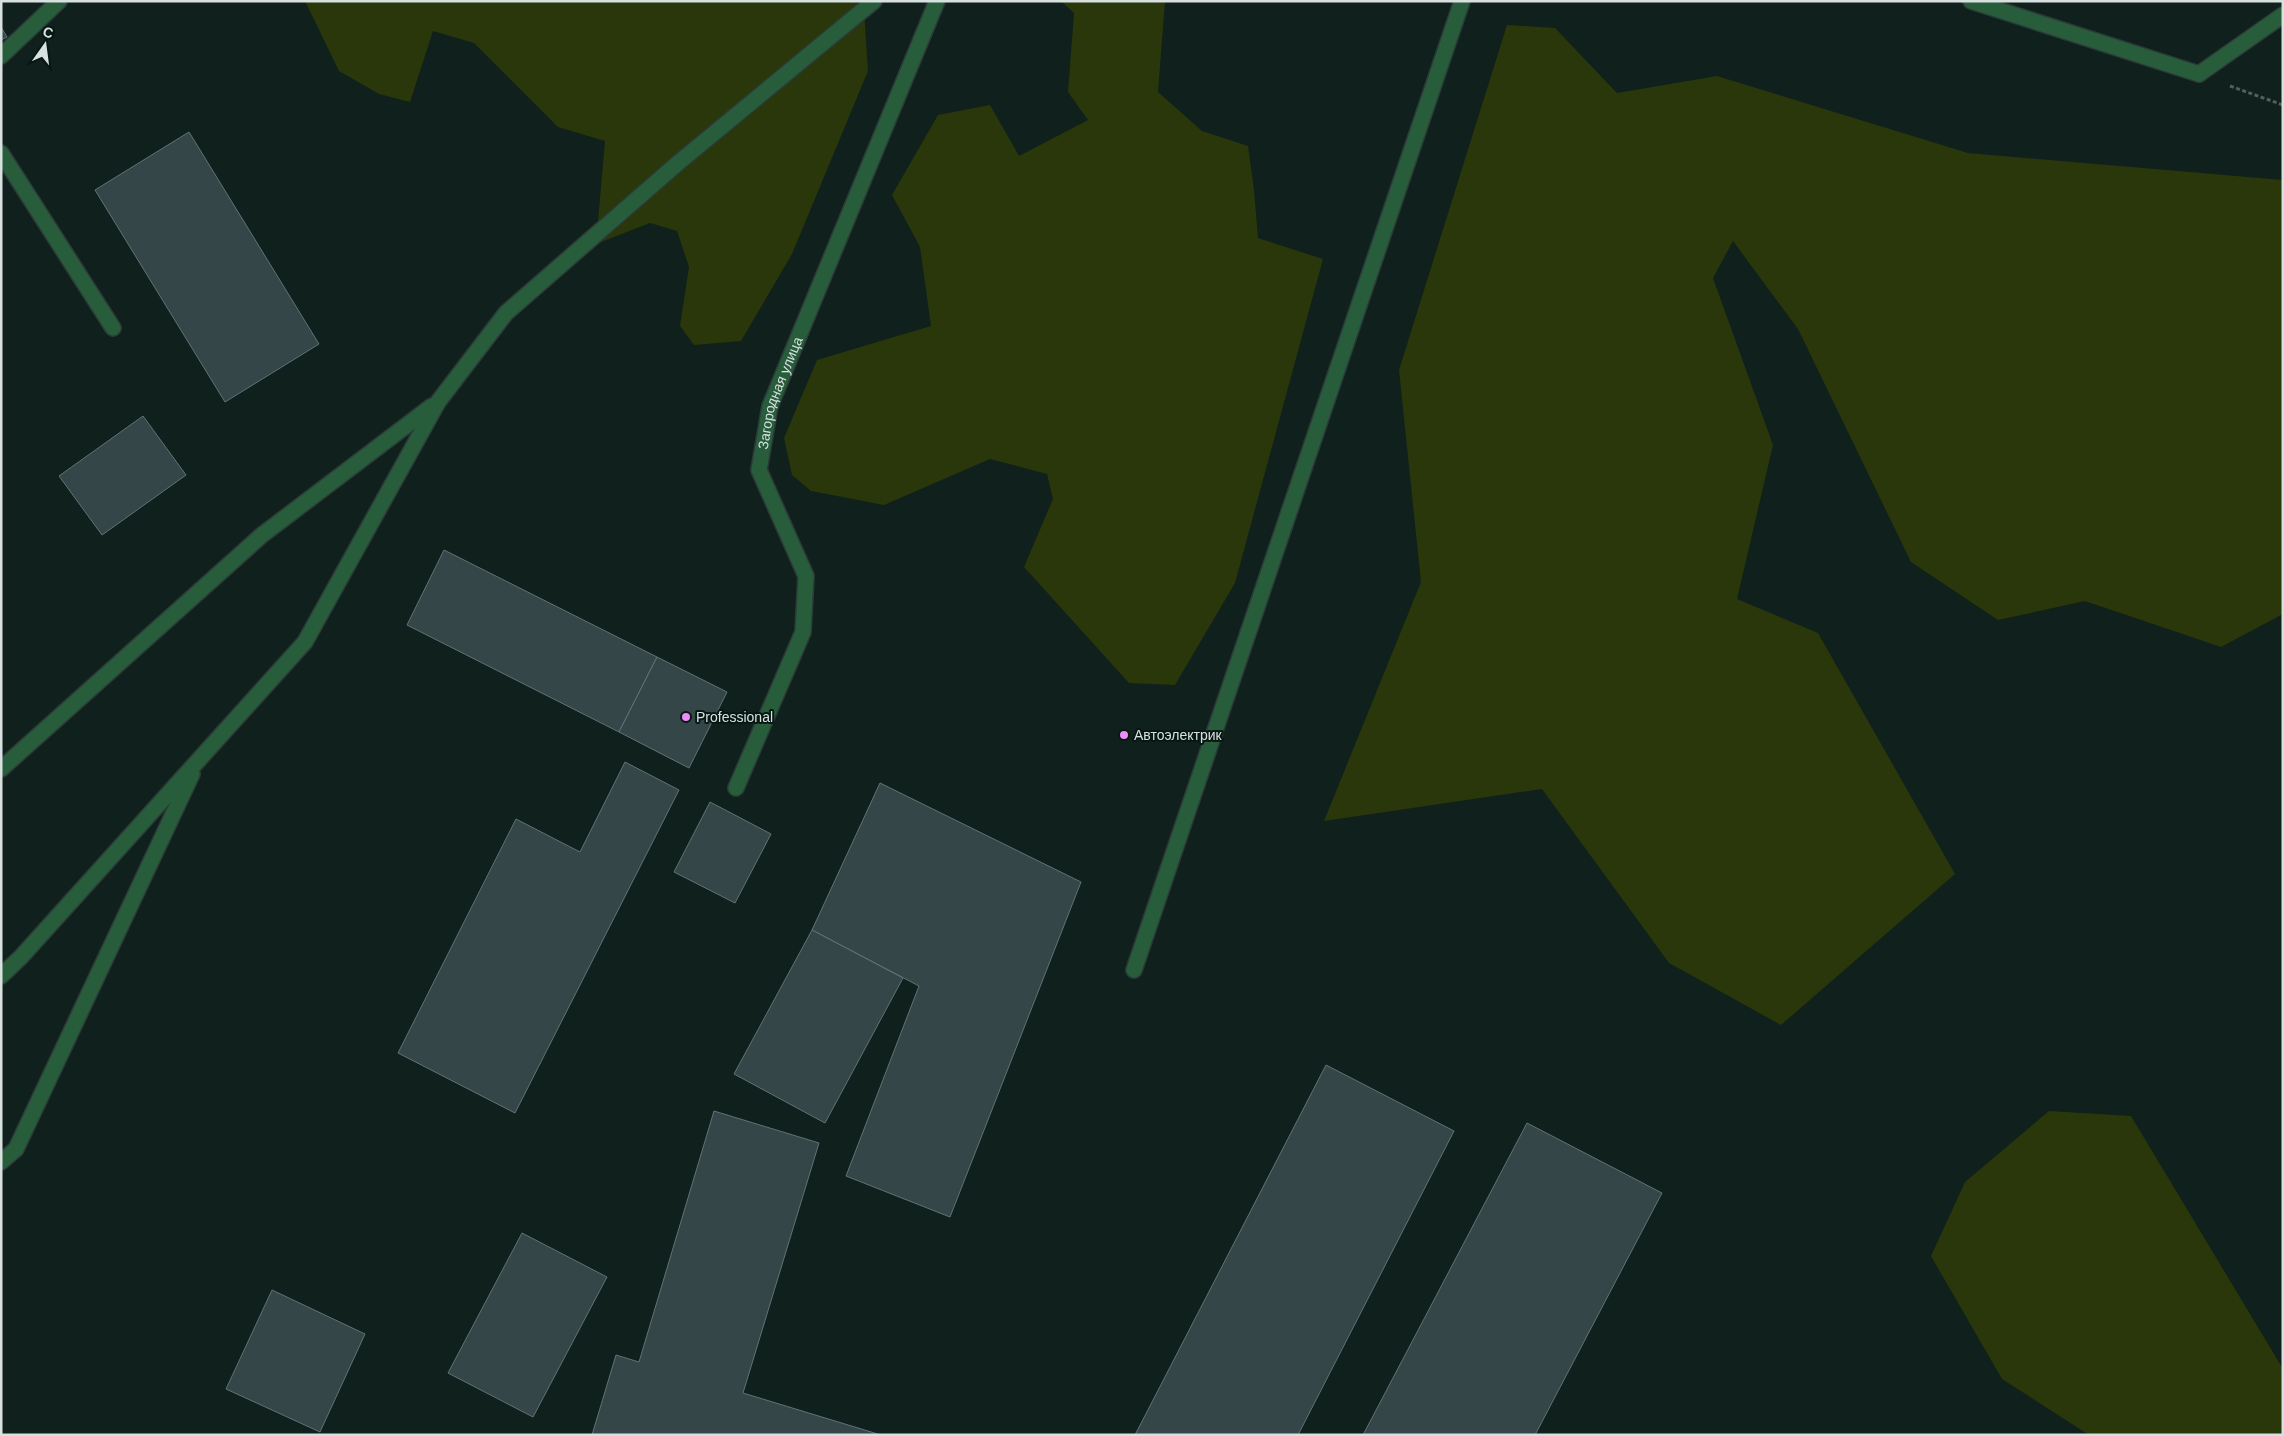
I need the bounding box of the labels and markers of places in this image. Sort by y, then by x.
place label: Professional [696,709,773,725]
marker: Professional [680,711,692,723]
place label: Автоэлектрик [1134,727,1223,743]
marker: Автоэлектрик [1118,729,1130,741]

